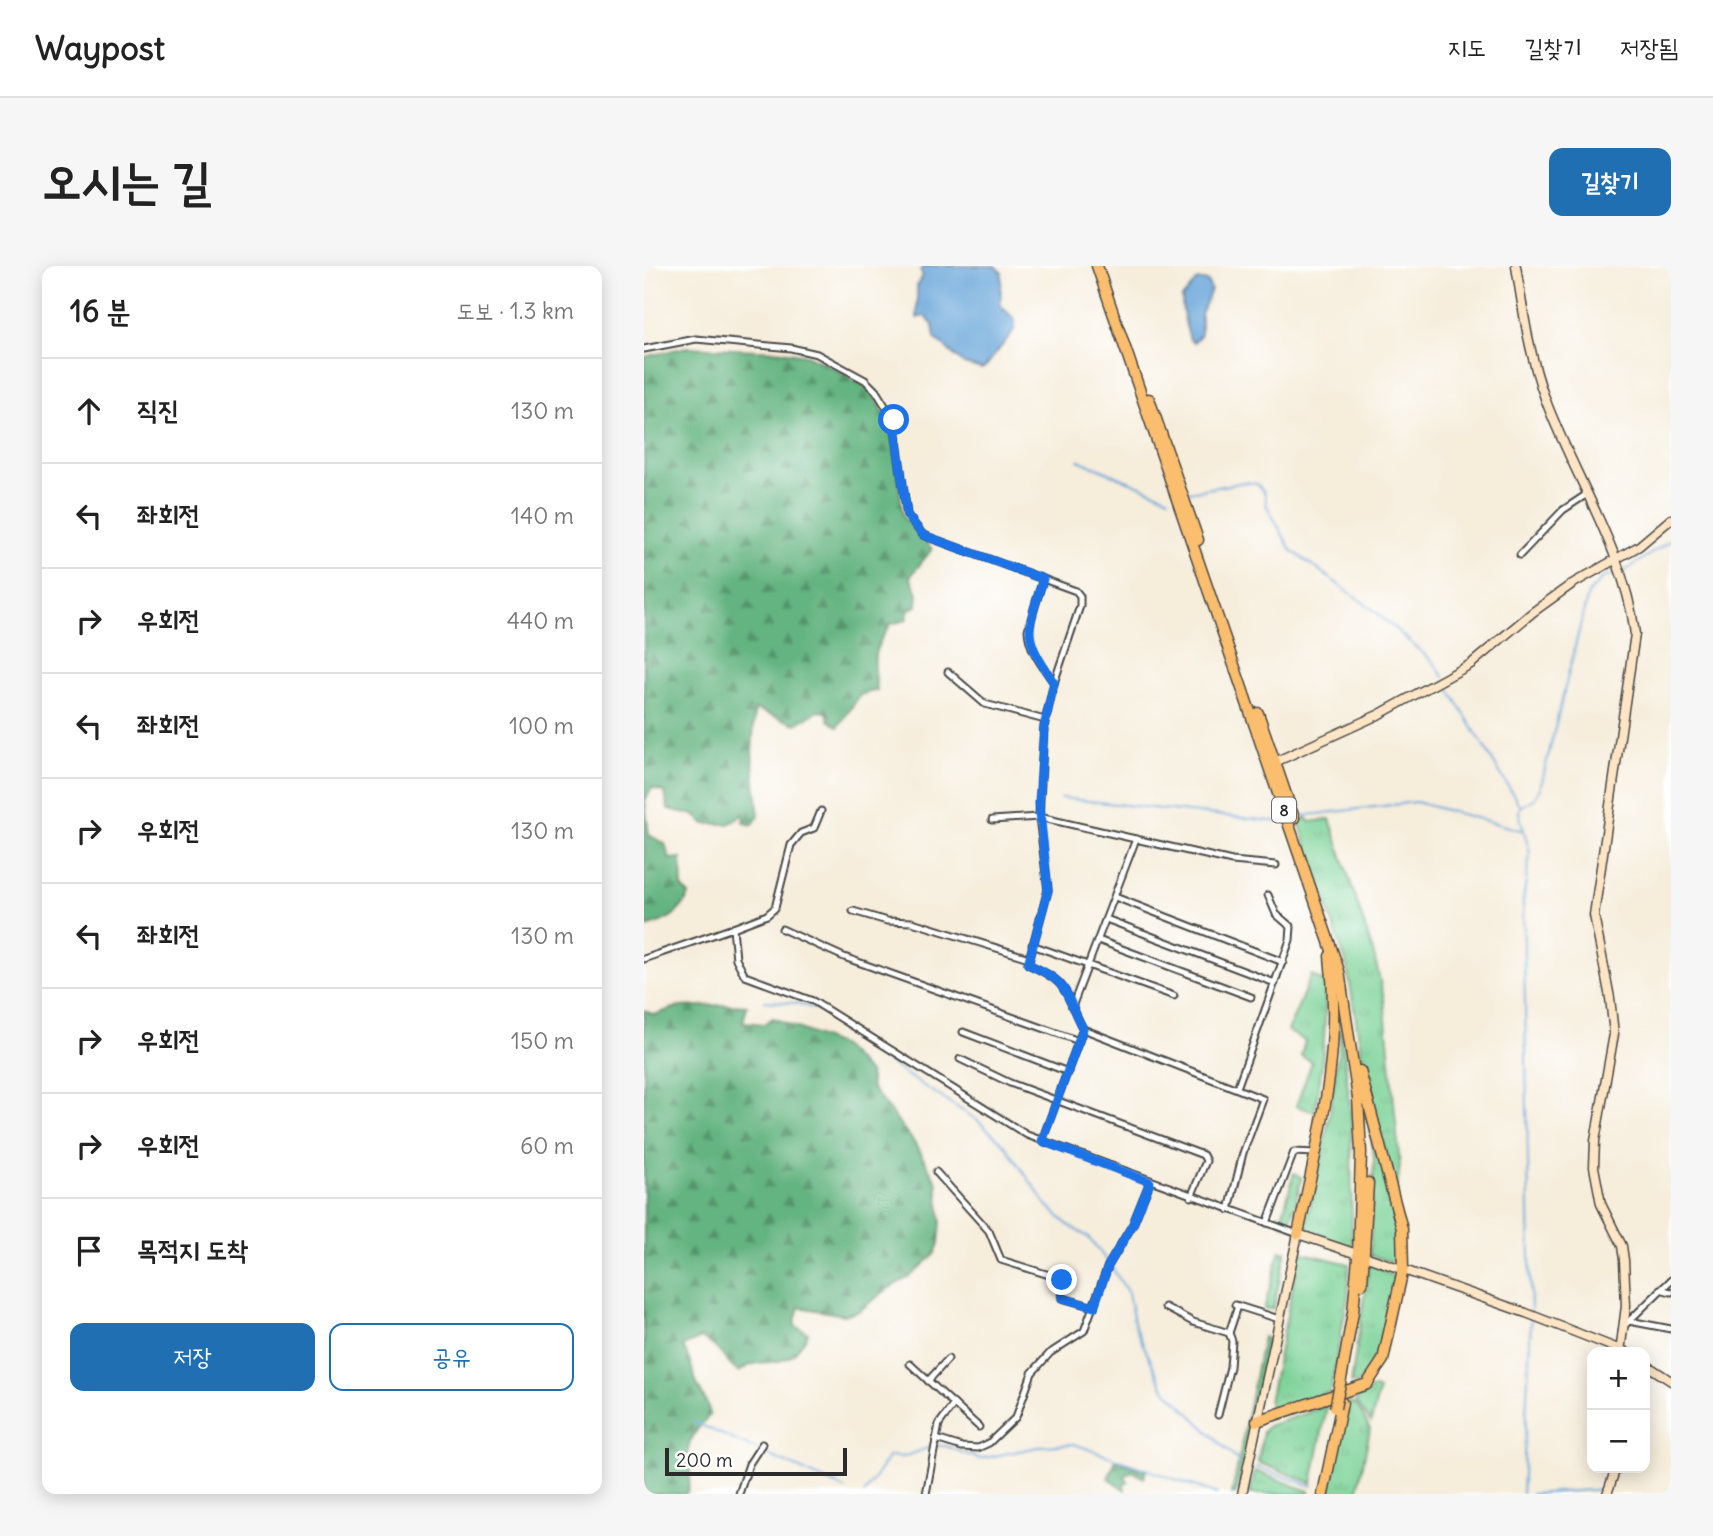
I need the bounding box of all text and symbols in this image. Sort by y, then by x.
text: Waypost [35,27,165,69]
text: 지도 [1448,32,1486,62]
text: 길찾기 [1524,32,1582,62]
text: 저장됨 [1620,32,1678,62]
button: 길찾기 [1549,148,1671,216]
text: 오시는 길 [42,150,211,211]
text: 16 분 [70,292,131,330]
text: 도보 · 1.3 km [457,296,574,325]
icon: ahead [70,392,108,430]
text: 직진 [137,393,179,426]
text: 130 m [511,396,574,425]
route start [878,404,909,435]
icon: left [70,497,108,535]
text: 좌회전 [137,498,200,531]
text: 140 m [511,501,574,530]
icon: right [70,602,108,640]
text: 우회전 [137,603,200,636]
text: 440 m [507,606,574,635]
icon: left [70,707,108,745]
text: 좌회전 [137,708,200,741]
text: 100 m [509,711,574,740]
road number: 8 [1272,797,1296,822]
icon: right [70,812,108,850]
text: 우회전 [137,813,200,846]
text: 130 m [511,816,574,845]
icon: left [70,917,108,955]
text: 좌회전 [137,918,200,951]
text: 130 m [511,921,574,950]
icon: right [70,1022,108,1060]
text: 우회전 [137,1023,200,1056]
text: 150 m [511,1026,574,1055]
icon: right [70,1127,108,1165]
text: 우회전 [137,1128,200,1161]
text: 60 m [520,1131,574,1160]
icon: arrive [70,1232,108,1270]
text: 목적지 도착 [137,1233,248,1266]
route end [1046,1264,1077,1295]
button: 저장 [70,1323,315,1391]
button: 공유 [329,1323,574,1391]
map controls [1587,1347,1650,1473]
button: + [1587,1347,1650,1410]
button: − [1587,1410,1650,1473]
scale bar [665,1445,847,1477]
text: 200 m [676,1448,733,1472]

